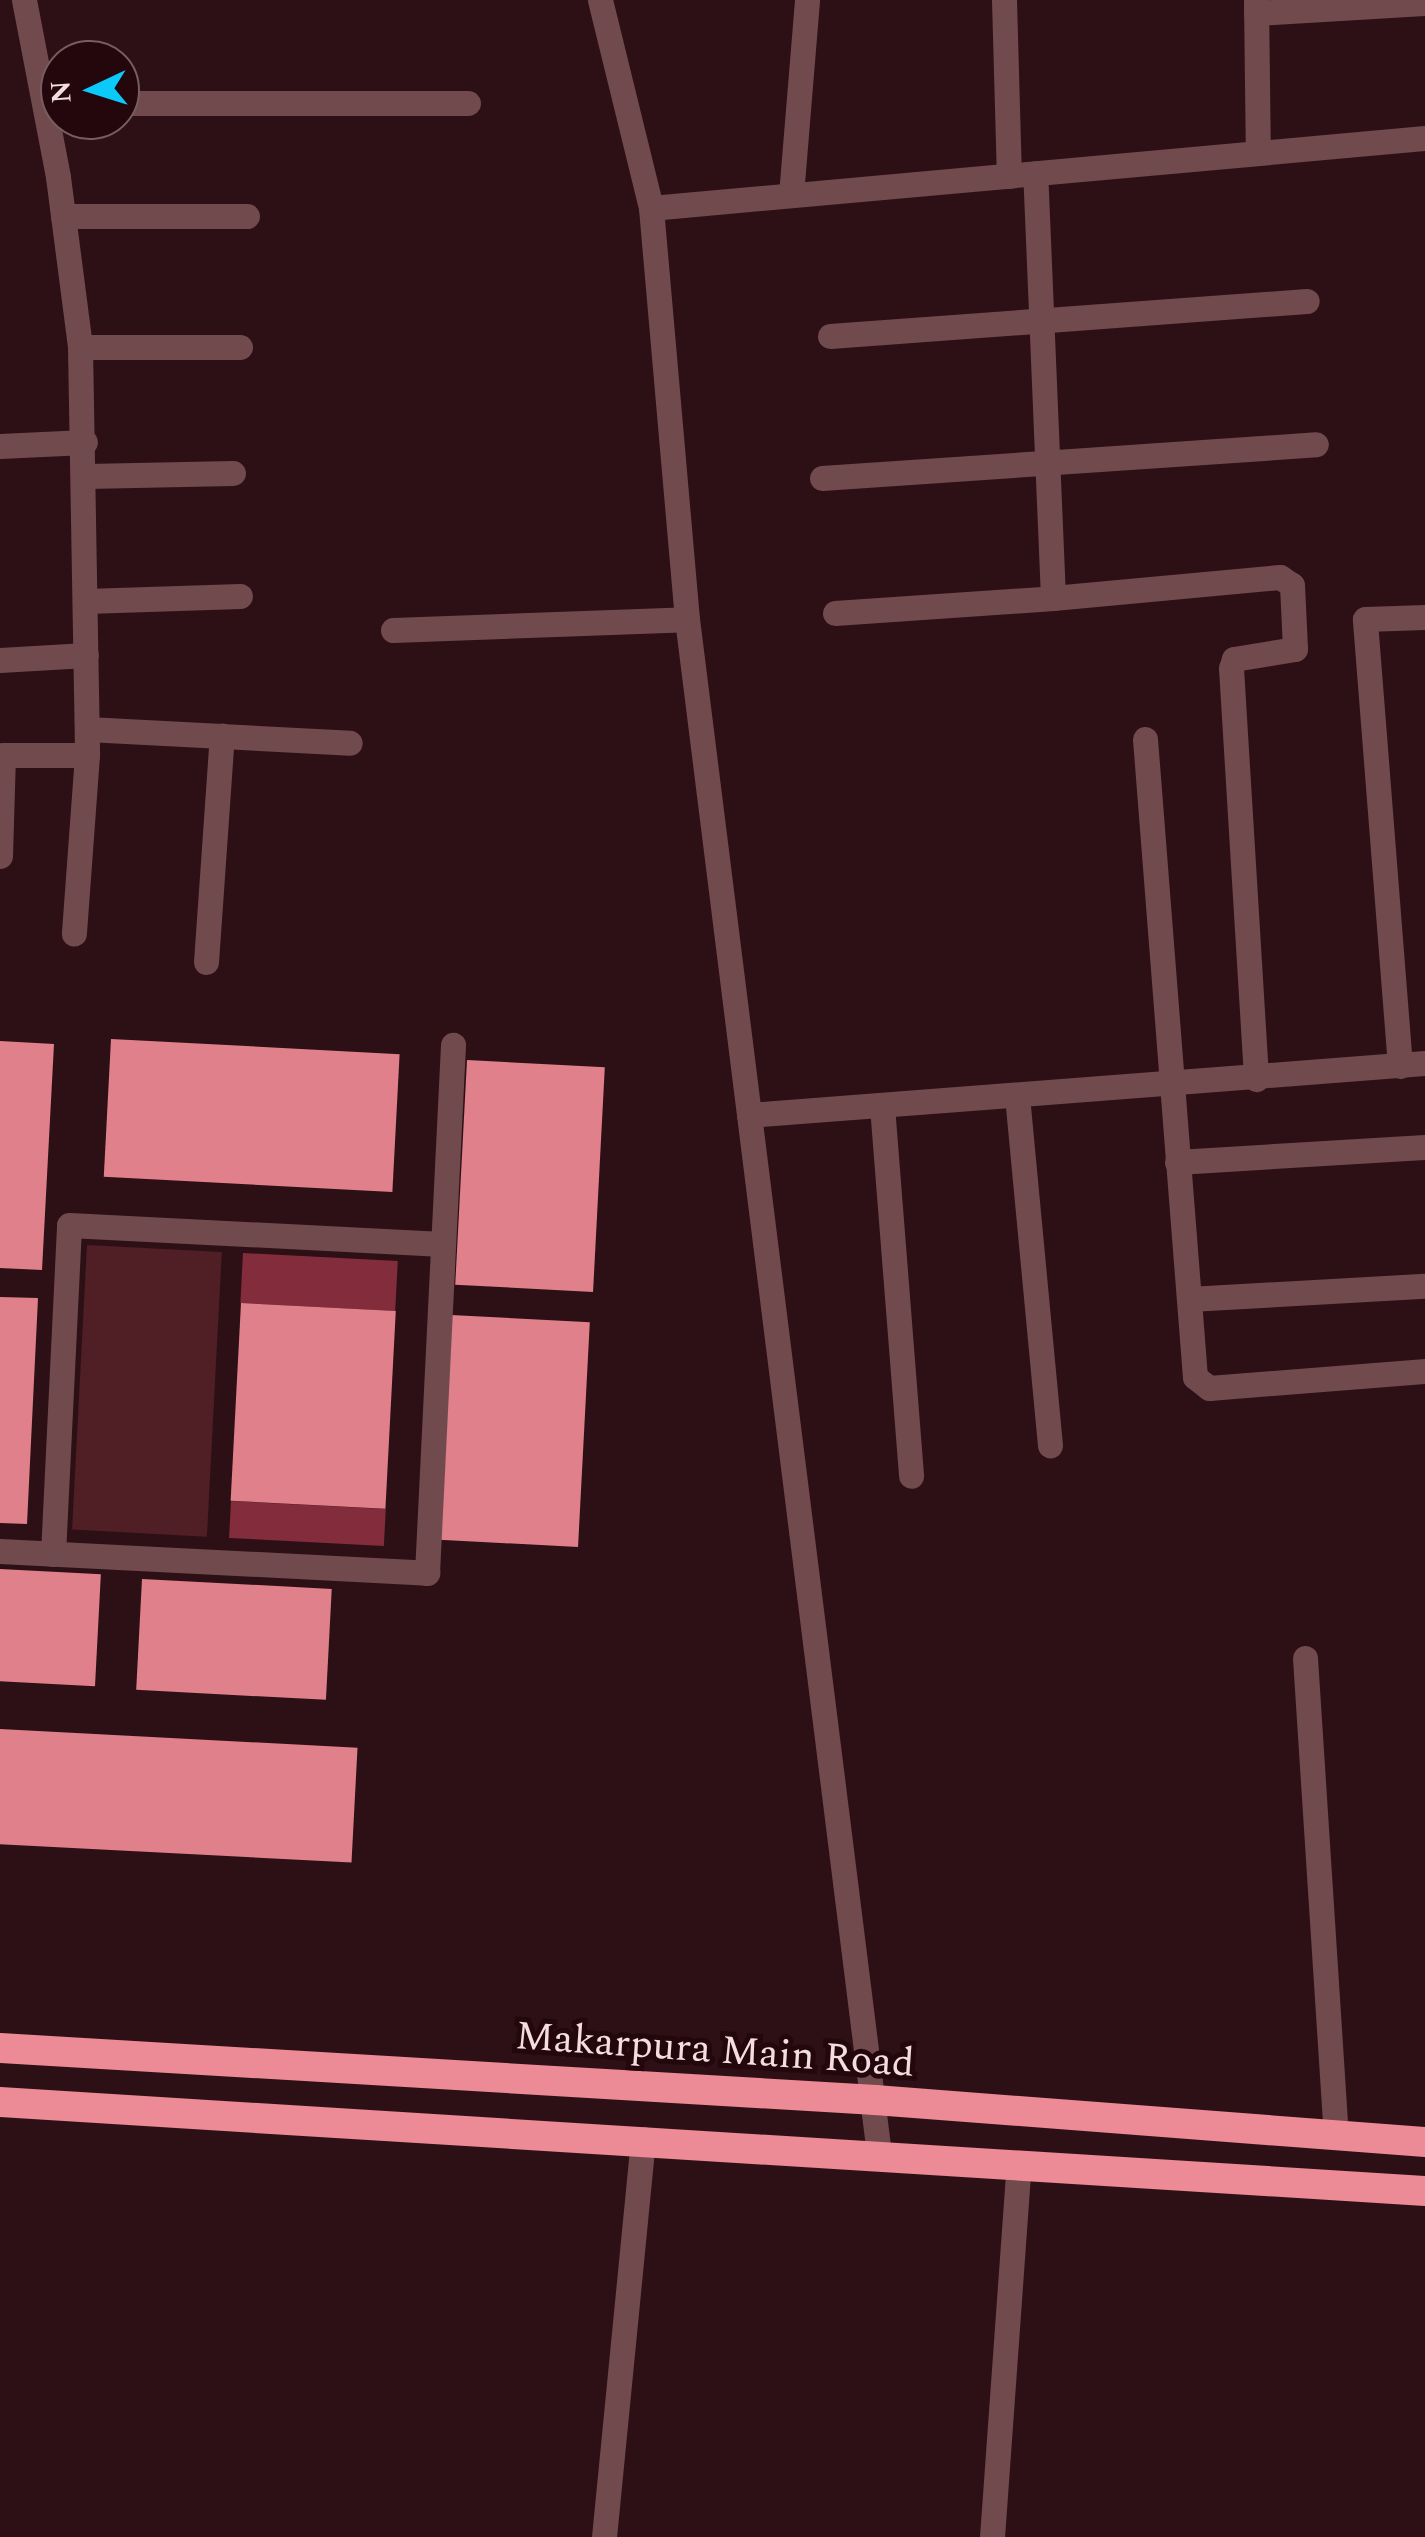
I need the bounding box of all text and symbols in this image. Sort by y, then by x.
north arrow [40,40,140,140]
text: N [39,79,84,105]
street label: Makarpura Main Road [514,2013,916,2089]

